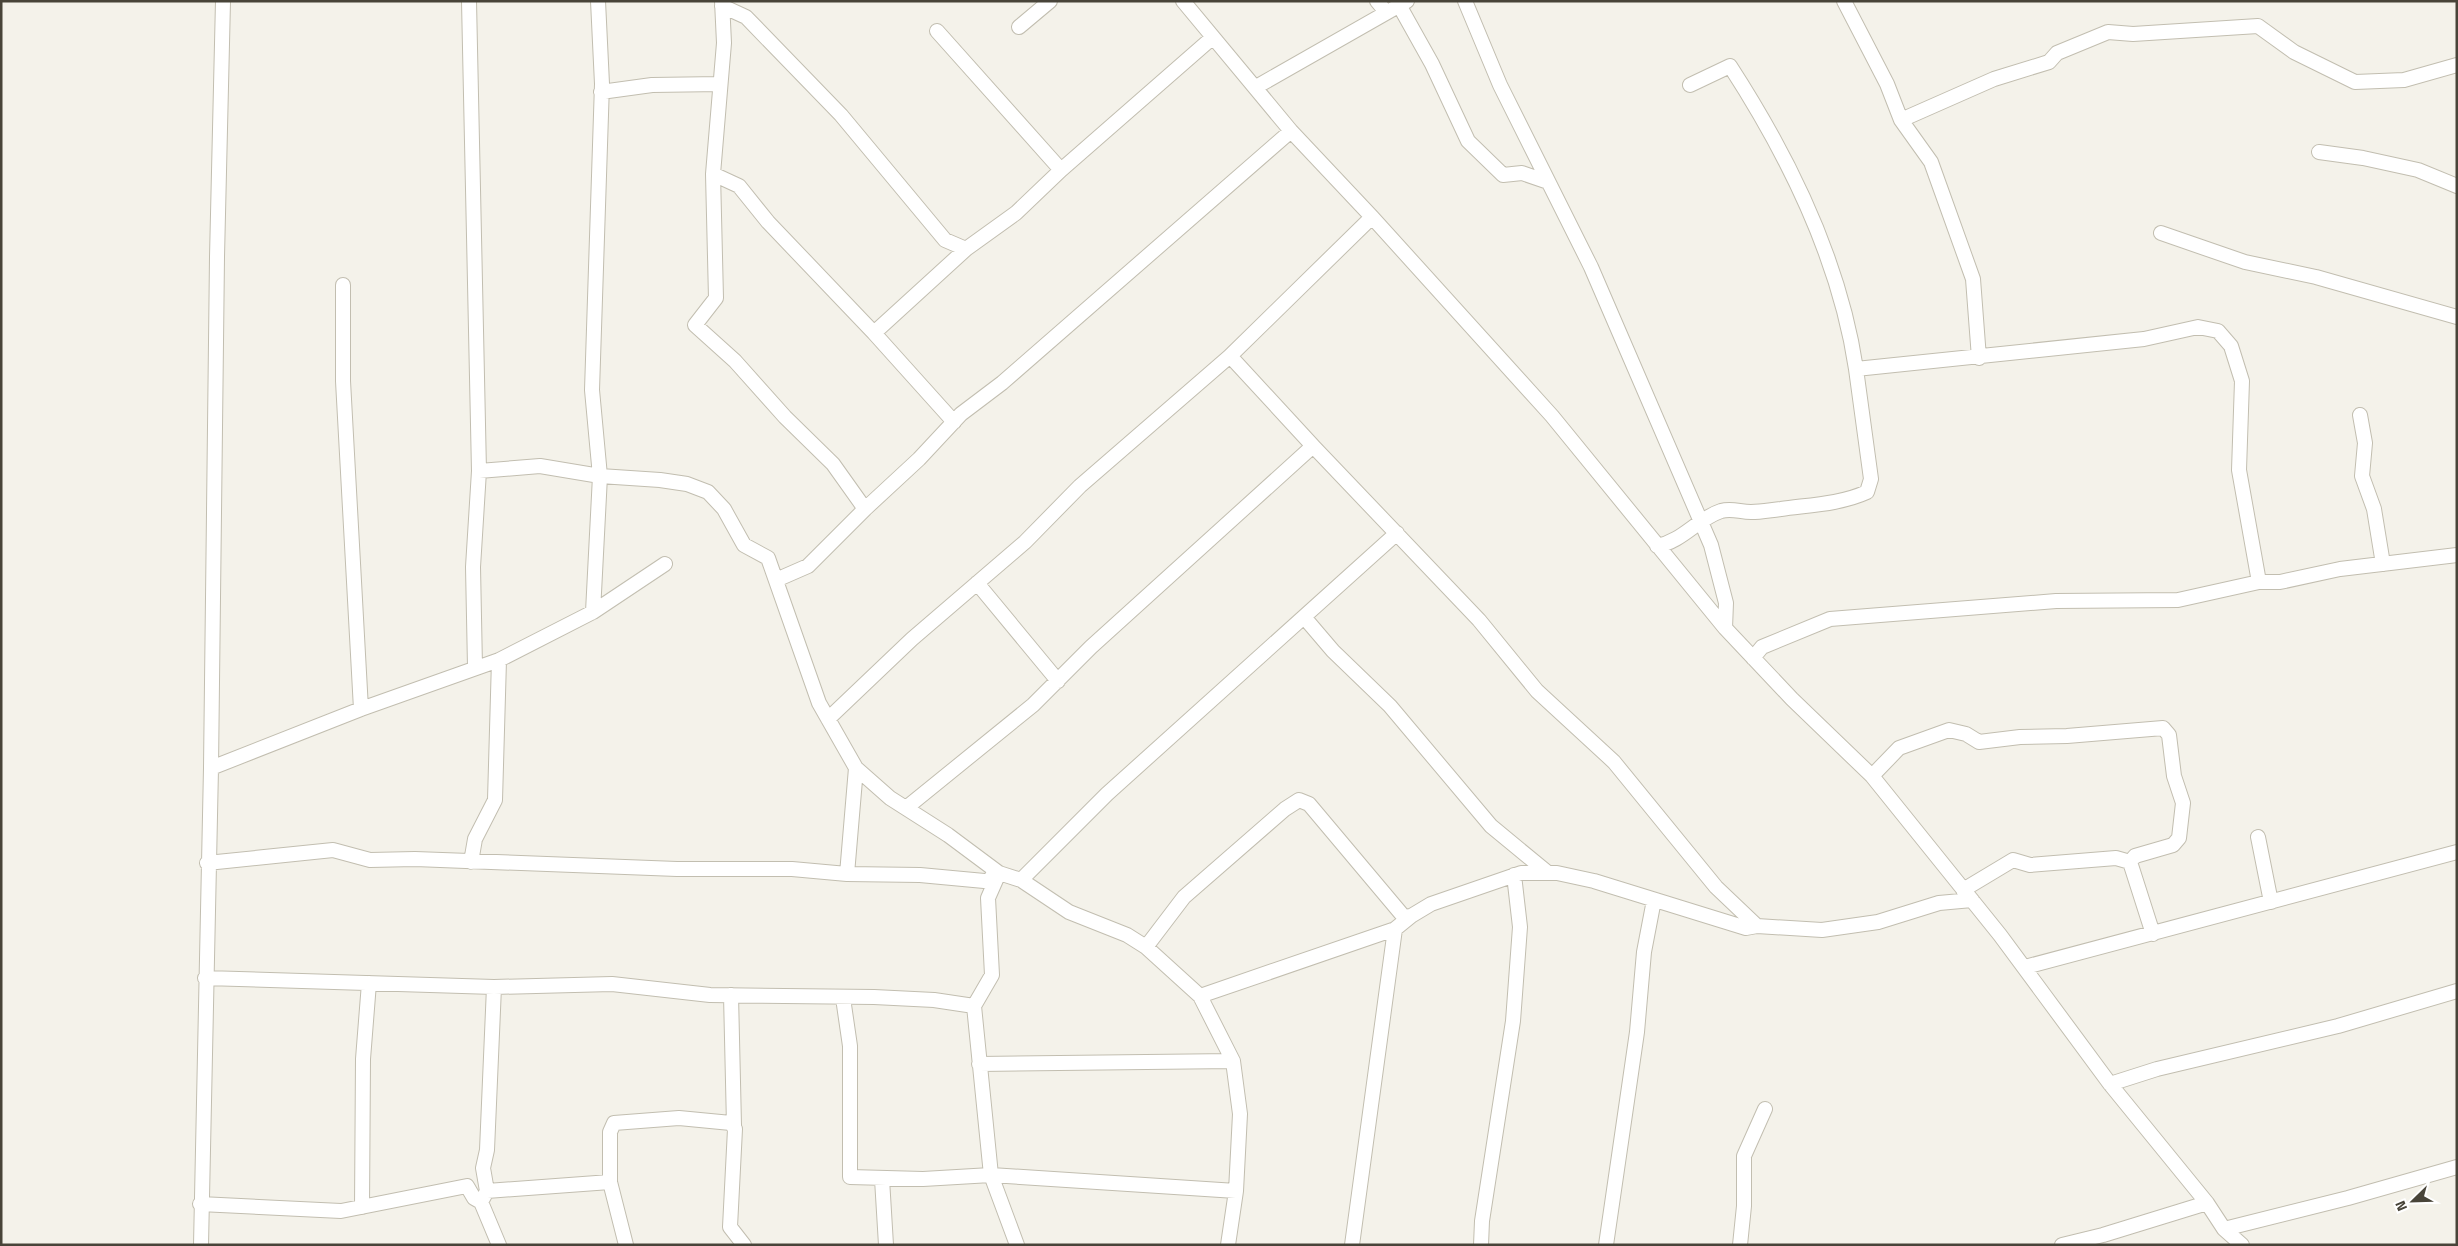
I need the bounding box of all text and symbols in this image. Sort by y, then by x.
north arrow [2388,1176,2438,1226]
text: N [2389,1198,2412,1215]

